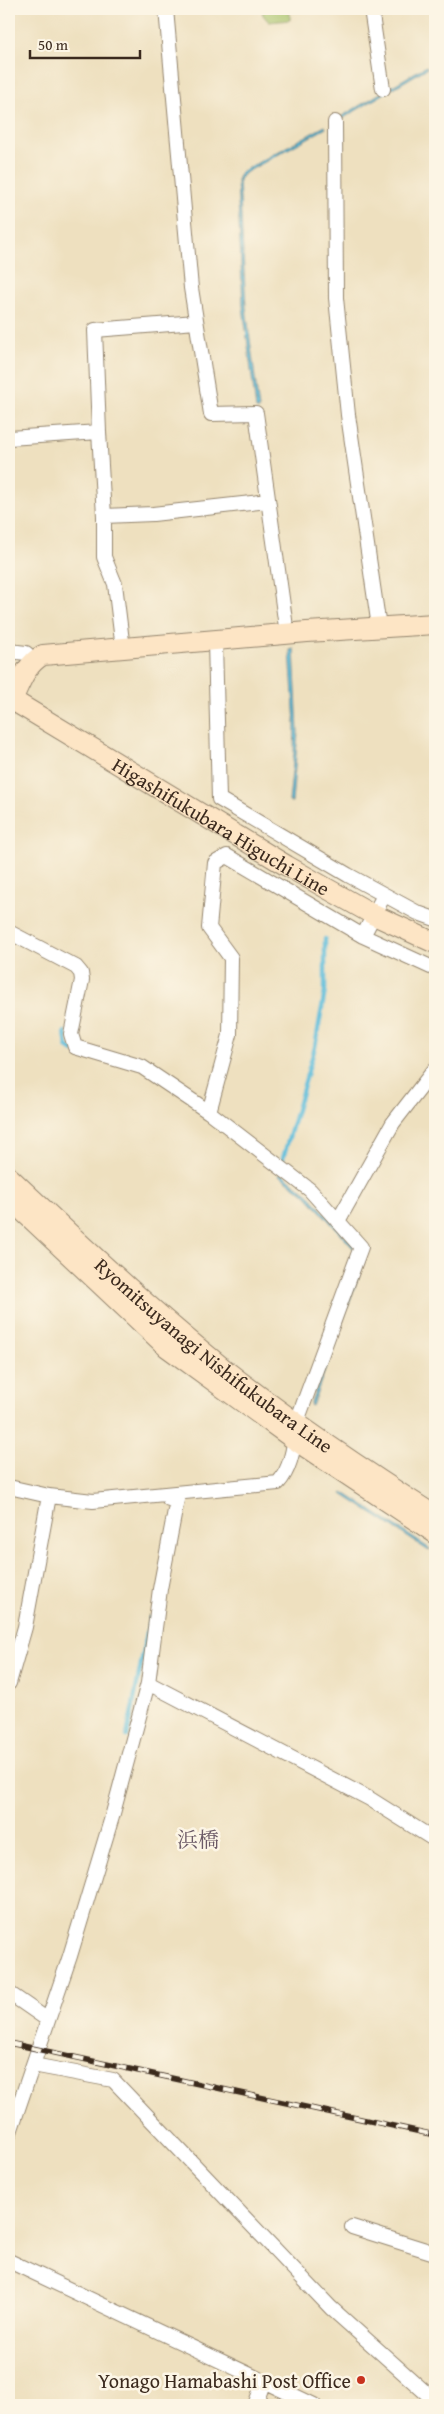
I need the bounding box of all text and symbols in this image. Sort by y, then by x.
scale bar [30,28,140,60]
text: 50 m [38,34,69,55]
street label: Higashifukubara Higuchi Line [107,750,335,902]
street label: Ryomitsuyanagi Nishifukubara Line [89,1250,339,1459]
district label: 浜橋 [177,1824,219,1855]
place label: Yonago Hamabashi Post Office [98,2366,351,2395]
marker: Yonago Hamabashi Post Office [355,2374,367,2386]

